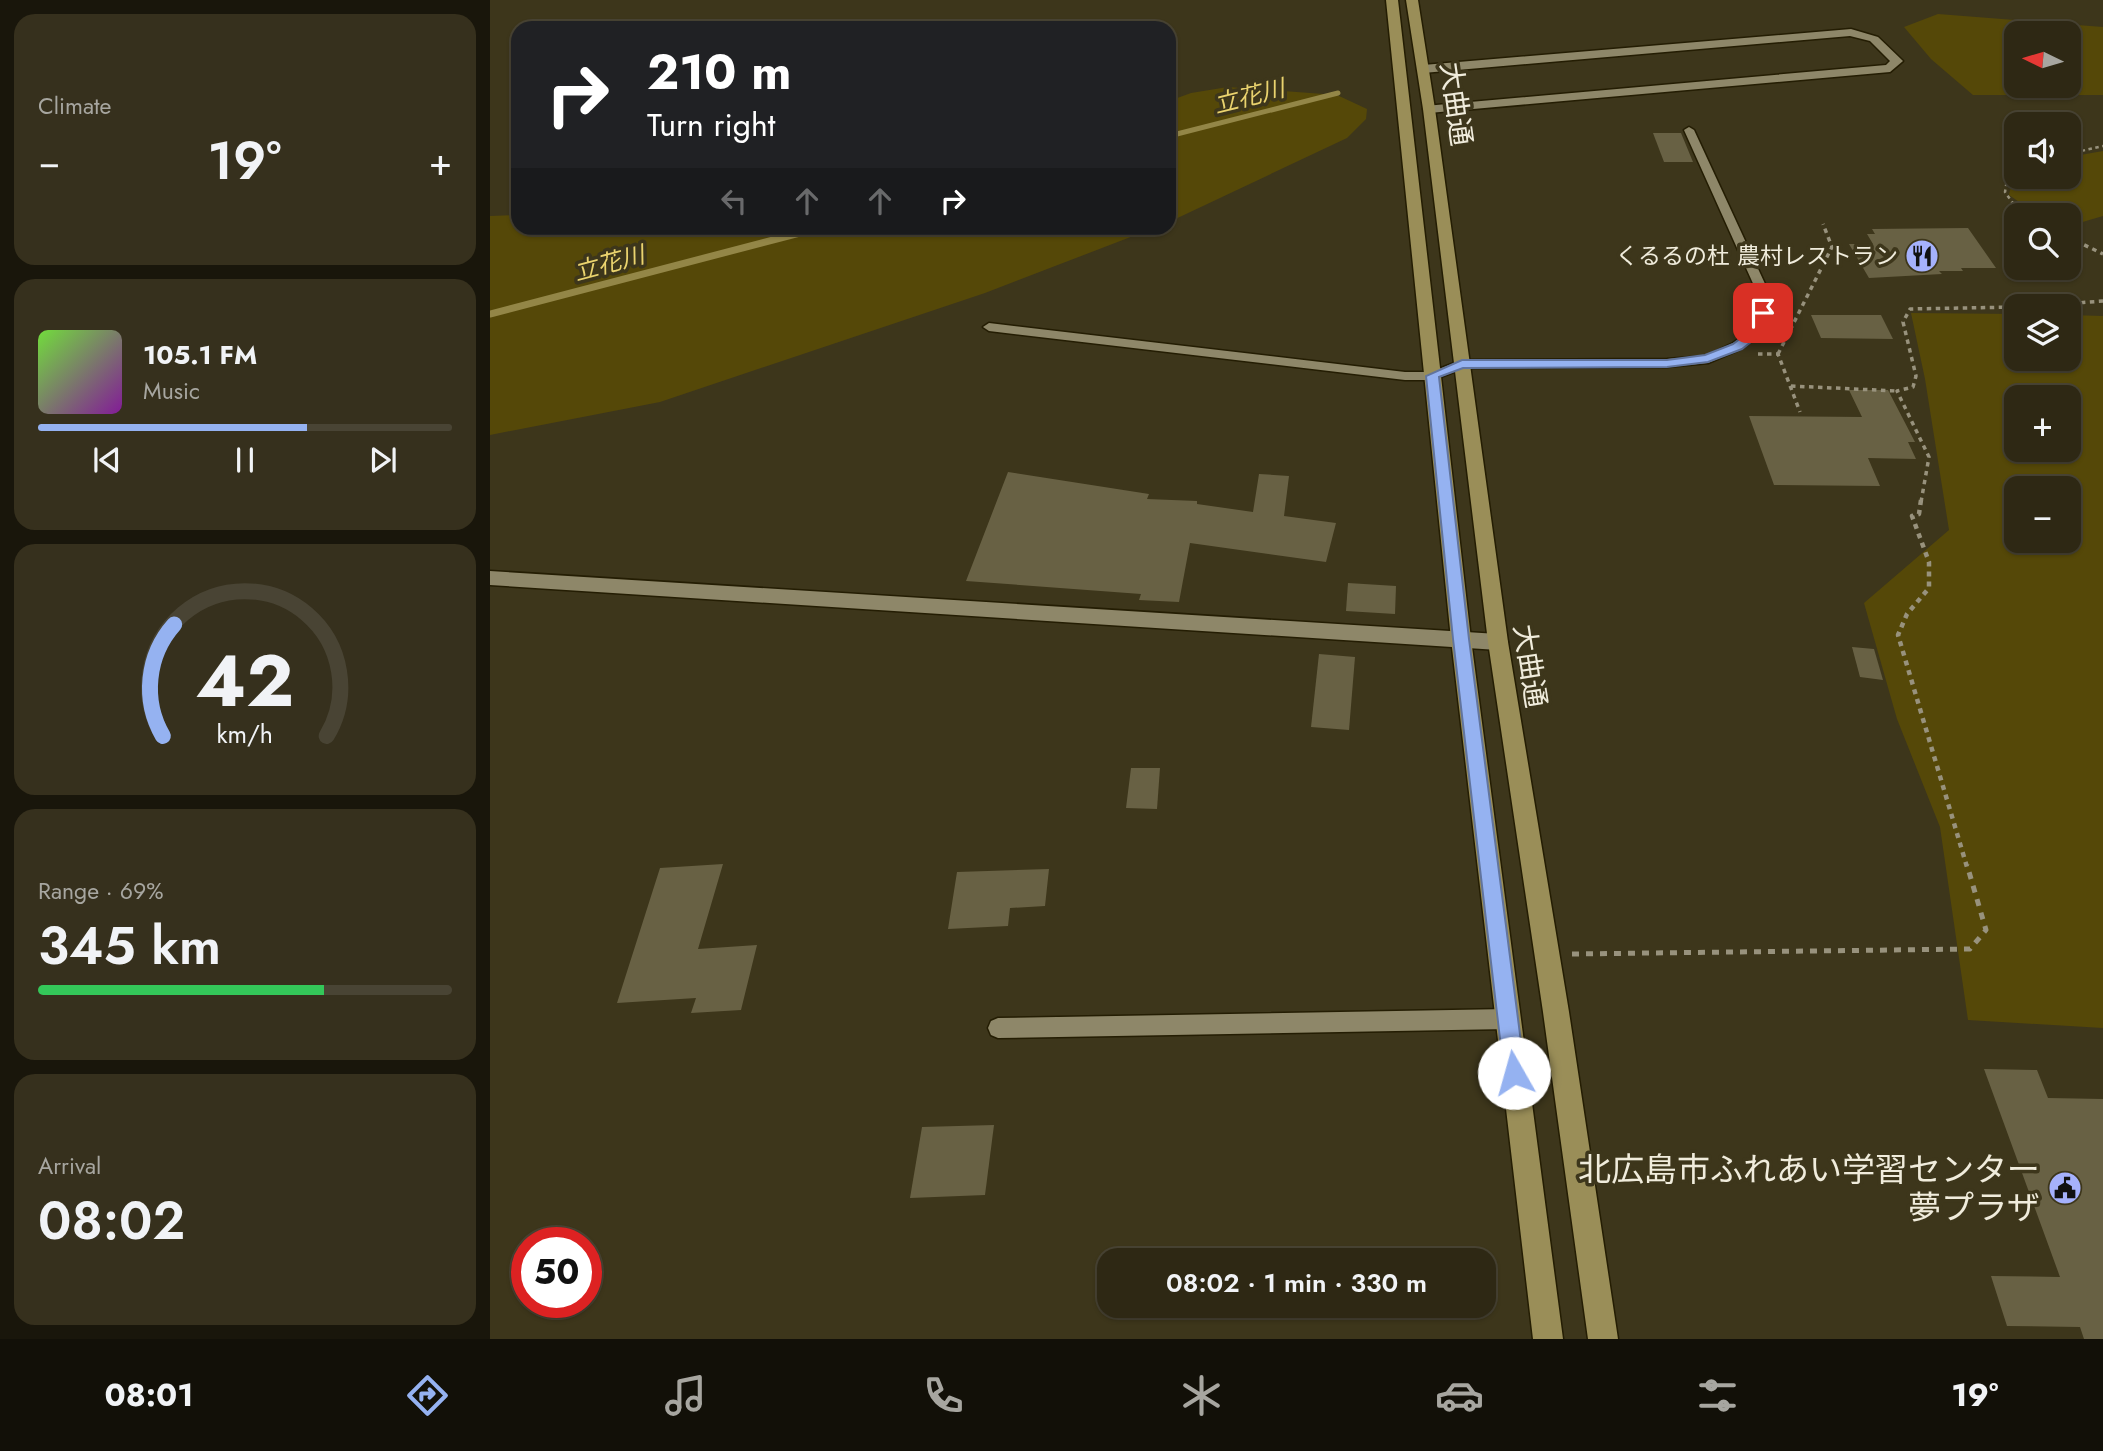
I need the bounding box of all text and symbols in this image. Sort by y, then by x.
north arrow [2004,21,2081,98]
map controls [2004,21,2081,553]
text: 210 m [647,37,791,107]
icon: right [532,49,623,140]
street label: 大曲通 [1430,60,1482,148]
water label: 立花川 [1210,70,1291,122]
text: Climate [38,89,111,123]
text: Turn right [647,102,776,148]
button: sound [2004,112,2081,189]
text: 19° [208,123,282,199]
text: − [38,134,60,189]
text: + [429,134,452,189]
icon: left [715,182,753,220]
icon: ahead [788,182,826,220]
icon: ahead [861,182,899,220]
icon: right [934,182,972,220]
button: search [2004,203,2081,280]
water label: 立花川 [570,236,651,289]
restaurant icon: くるるの杜 農村レストラン [1903,237,1941,275]
place label: くるるの杜 農村レストラン [1616,239,1898,273]
pin [1733,283,1793,343]
icon: arrive [1744,294,1782,332]
button: layers [2004,294,2081,371]
text: 105.1 FM [143,336,257,374]
text: Music [143,374,200,408]
button: + [2004,385,2081,462]
icon: previous [88,441,126,479]
icon: pause [226,441,264,479]
icon: next [364,441,402,479]
button: − [2004,476,2081,553]
street label: 大曲通 [1503,621,1557,711]
text: 42 [196,628,294,733]
text: km/h [217,715,273,751]
text: Range · 69% [38,874,163,908]
text: 345 km [38,908,221,984]
position arrow [1477,1036,1551,1110]
place label: 北広島市ふれあい学習センター 夢プラザ [1578,1146,2040,1231]
text: Arrival [38,1149,101,1183]
public building icon: 北広島市ふれあい学習センター 夢プラザ [2046,1169,2084,1207]
text: 08:02 [38,1183,185,1259]
speed limit sign: 50 [511,1227,602,1318]
text: 08:02 · 1 min · 330 m [1166,1264,1427,1302]
icon: directions [403,1371,452,1420]
icon: music [661,1371,710,1420]
icon: phone [919,1371,968,1420]
icon: climate [1177,1371,1226,1420]
icon: car [1435,1371,1484,1420]
icon: filters [1693,1371,1742,1420]
text: 08:01 [105,1372,194,1418]
text: 19° [1951,1372,1998,1418]

